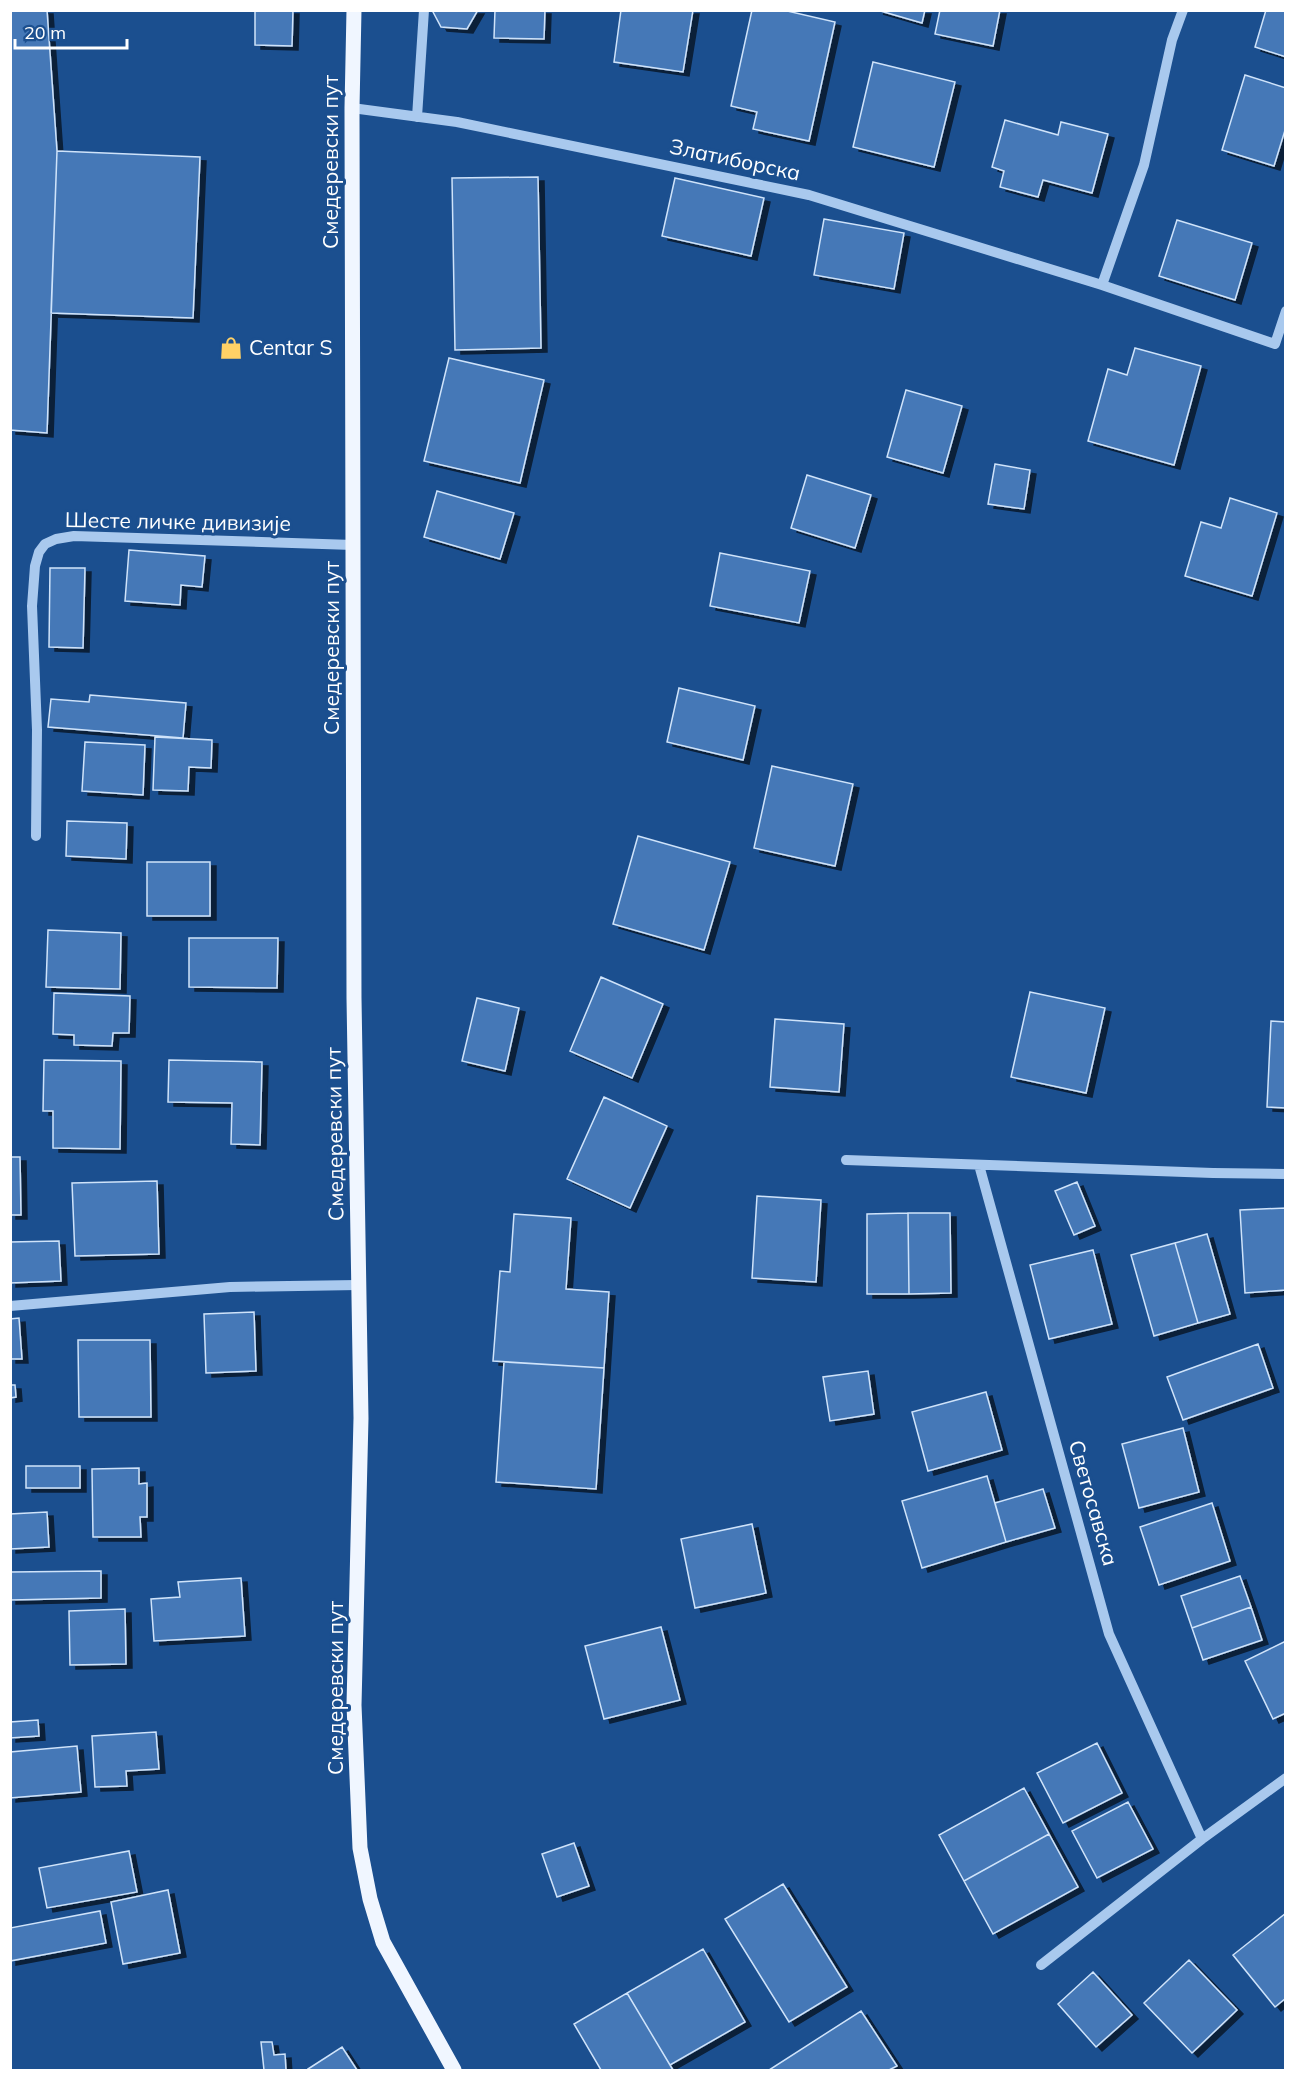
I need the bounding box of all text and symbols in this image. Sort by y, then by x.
scale bar [15,12,128,50]
text: 20 m [24,21,66,44]
street label: Смедеревски пут [317,75,343,249]
street label: Златиборска [668,132,803,186]
place label: Centar S [249,334,333,360]
shop icon: Centar S [218,335,244,361]
street label: Шесте личке дивизије [65,506,291,536]
street label: Смедеревски пут [318,561,344,735]
street label: Смедеревски пут [319,1046,349,1221]
street label: Светосавска [1064,1437,1124,1568]
street label: Смедеревски пут [322,1601,348,1775]

